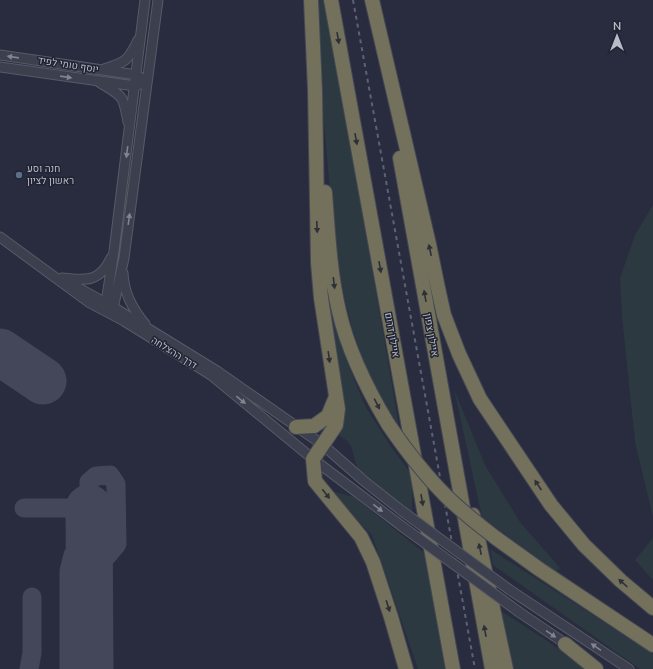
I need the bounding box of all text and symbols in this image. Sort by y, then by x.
north arrow [597,16,637,56]
text: N [613,19,621,34]
one-way arrow [335,32,341,44]
street label: יוסף טומי לפיד [37,53,99,77]
one-way arrow [7,54,20,60]
one-way arrow [60,73,72,80]
one-way arrow [354,133,360,145]
one-way arrow [124,146,130,158]
place label: חנה וסע ראשון לציון [27,162,74,188]
marker: חנה וסע ראשון לציון [14,170,24,180]
one-way arrow [126,213,132,225]
one-way arrow [314,221,320,234]
one-way arrow [427,243,433,256]
one-way arrow [377,261,383,273]
one-way arrow [331,276,337,289]
one-way arrow [421,290,427,302]
street label: איילון דרום [381,311,403,359]
street label: איילון צפון [420,312,442,358]
street label: דרך ההצלחה [148,333,200,373]
one-way arrow [326,351,332,363]
one-way arrow [235,396,246,404]
one-way arrow [374,399,380,410]
one-way arrow [534,480,542,490]
one-way arrow [321,489,330,500]
one-way arrow [420,494,426,506]
one-way arrow [372,503,383,512]
one-way arrow [477,542,483,555]
one-way arrow [618,578,628,587]
one-way arrow [385,601,391,613]
one-way arrow [481,625,487,637]
one-way arrow [546,630,557,638]
one-way arrow [591,643,601,651]

